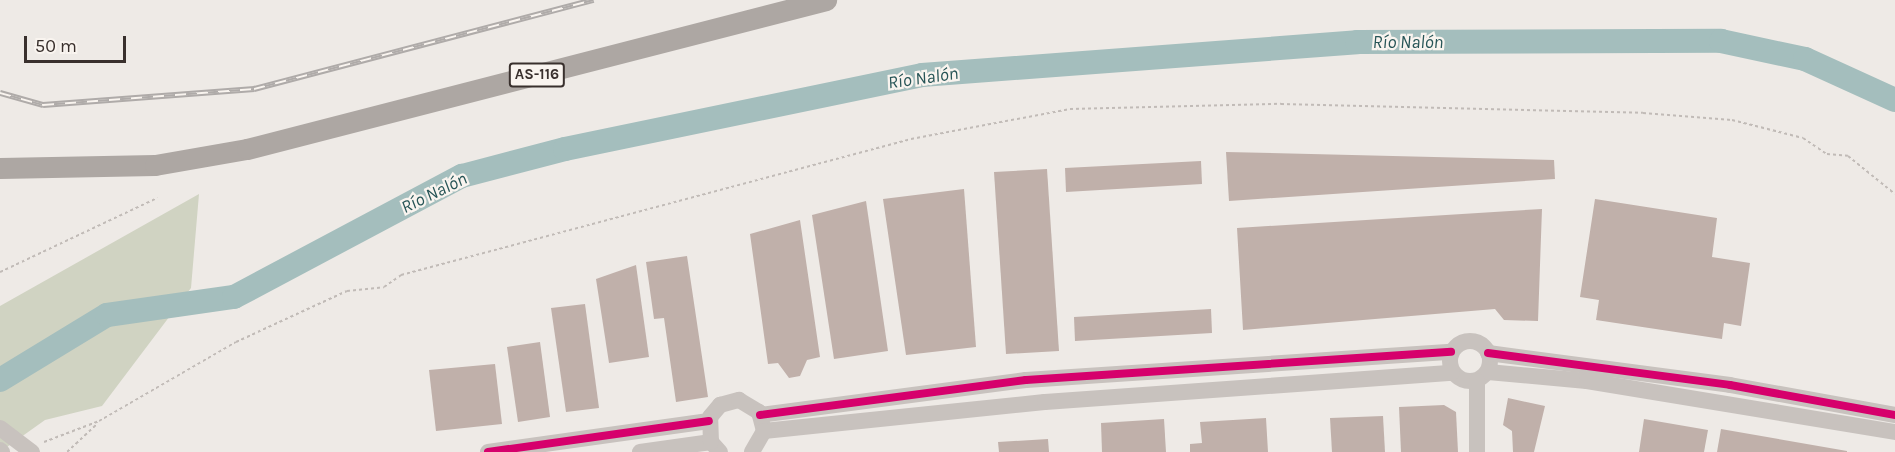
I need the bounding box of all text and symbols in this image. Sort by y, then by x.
scale bar [27,24,129,62]
water label: Río Nalón [1373,31,1443,53]
text: 50 m [35,35,77,57]
water label: Río Nalón [886,62,960,94]
road number: AS-116 [508,63,566,87]
water label: Río Nalón [397,168,471,218]

